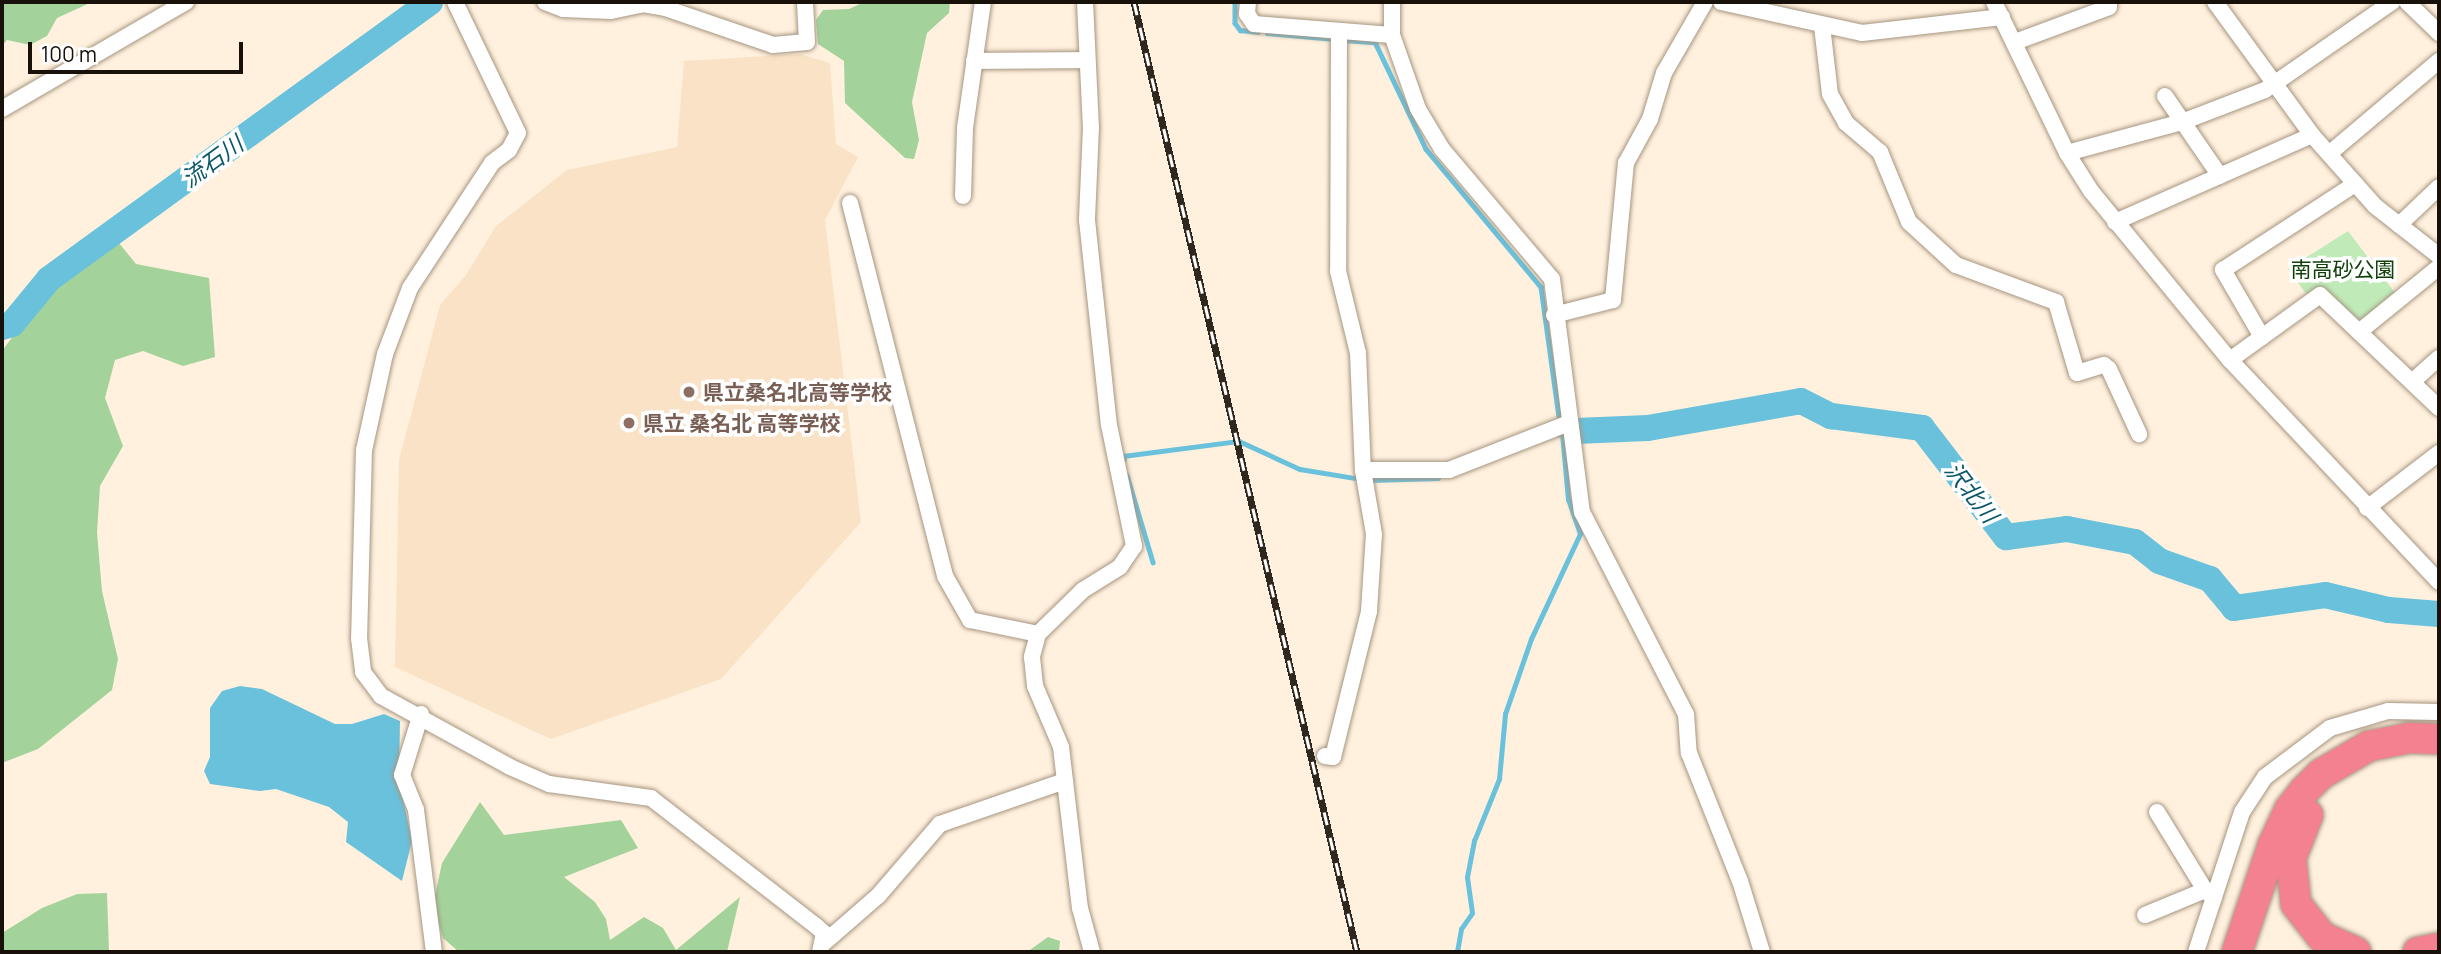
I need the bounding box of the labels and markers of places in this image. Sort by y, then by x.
place label: 県立桑名北高等学校 [703,379,892,405]
marker: 県立桑名北高等学校 [681,384,697,400]
place label: 県立 桑名北 高等学校 [643,410,840,436]
marker: 県立 桑名北 高等学校 [621,415,637,431]

